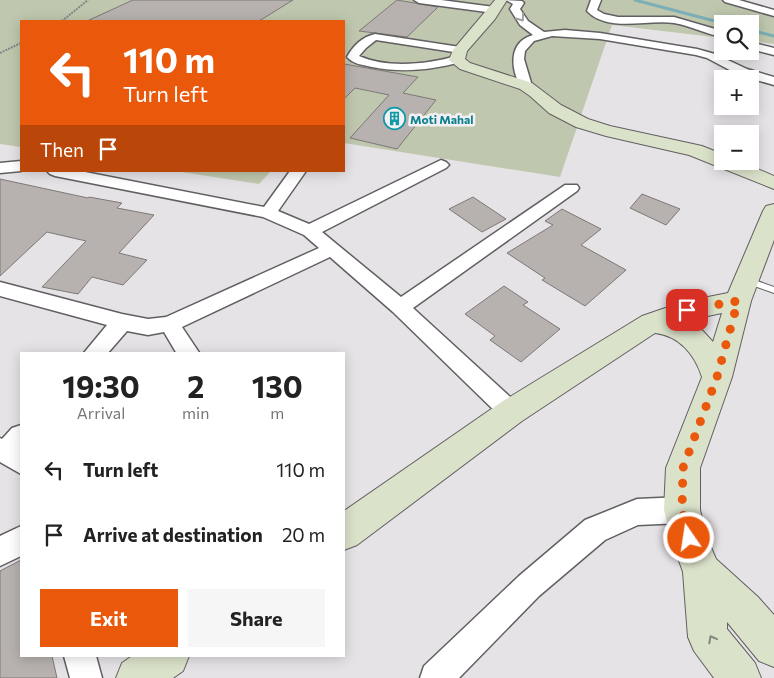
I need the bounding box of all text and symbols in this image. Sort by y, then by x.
one-way arrow [515,12,524,22]
map controls [714,15,759,170]
button: search [714,15,759,60]
text: 110 m [123,37,215,80]
icon: left [40,40,105,105]
button: + [714,70,759,115]
text: Turn left [123,80,208,107]
building icon: Moti Mahal [382,107,406,131]
place label: Moti Mahal [410,112,474,126]
button: − [714,125,759,170]
icon: arrive [94,135,122,163]
text: Then [40,138,84,161]
pin [666,289,708,331]
icon: arrive [673,296,701,324]
text: 19:30 [62,367,140,404]
text: 2 [187,367,204,404]
text: 130 [252,367,303,404]
text: Arrival [77,403,125,422]
text: min [182,403,209,422]
text: m [270,403,284,422]
icon: left [40,456,68,484]
text: Turn left [83,458,158,481]
text: 110 m [276,458,325,481]
position arrow [662,511,714,563]
icon: arrive [40,521,68,549]
text: Arrive at destination [83,523,263,546]
text: 20 m [282,523,325,546]
button: Exit [40,589,178,647]
button: Share [188,589,325,647]
one-way arrow [708,635,718,644]

